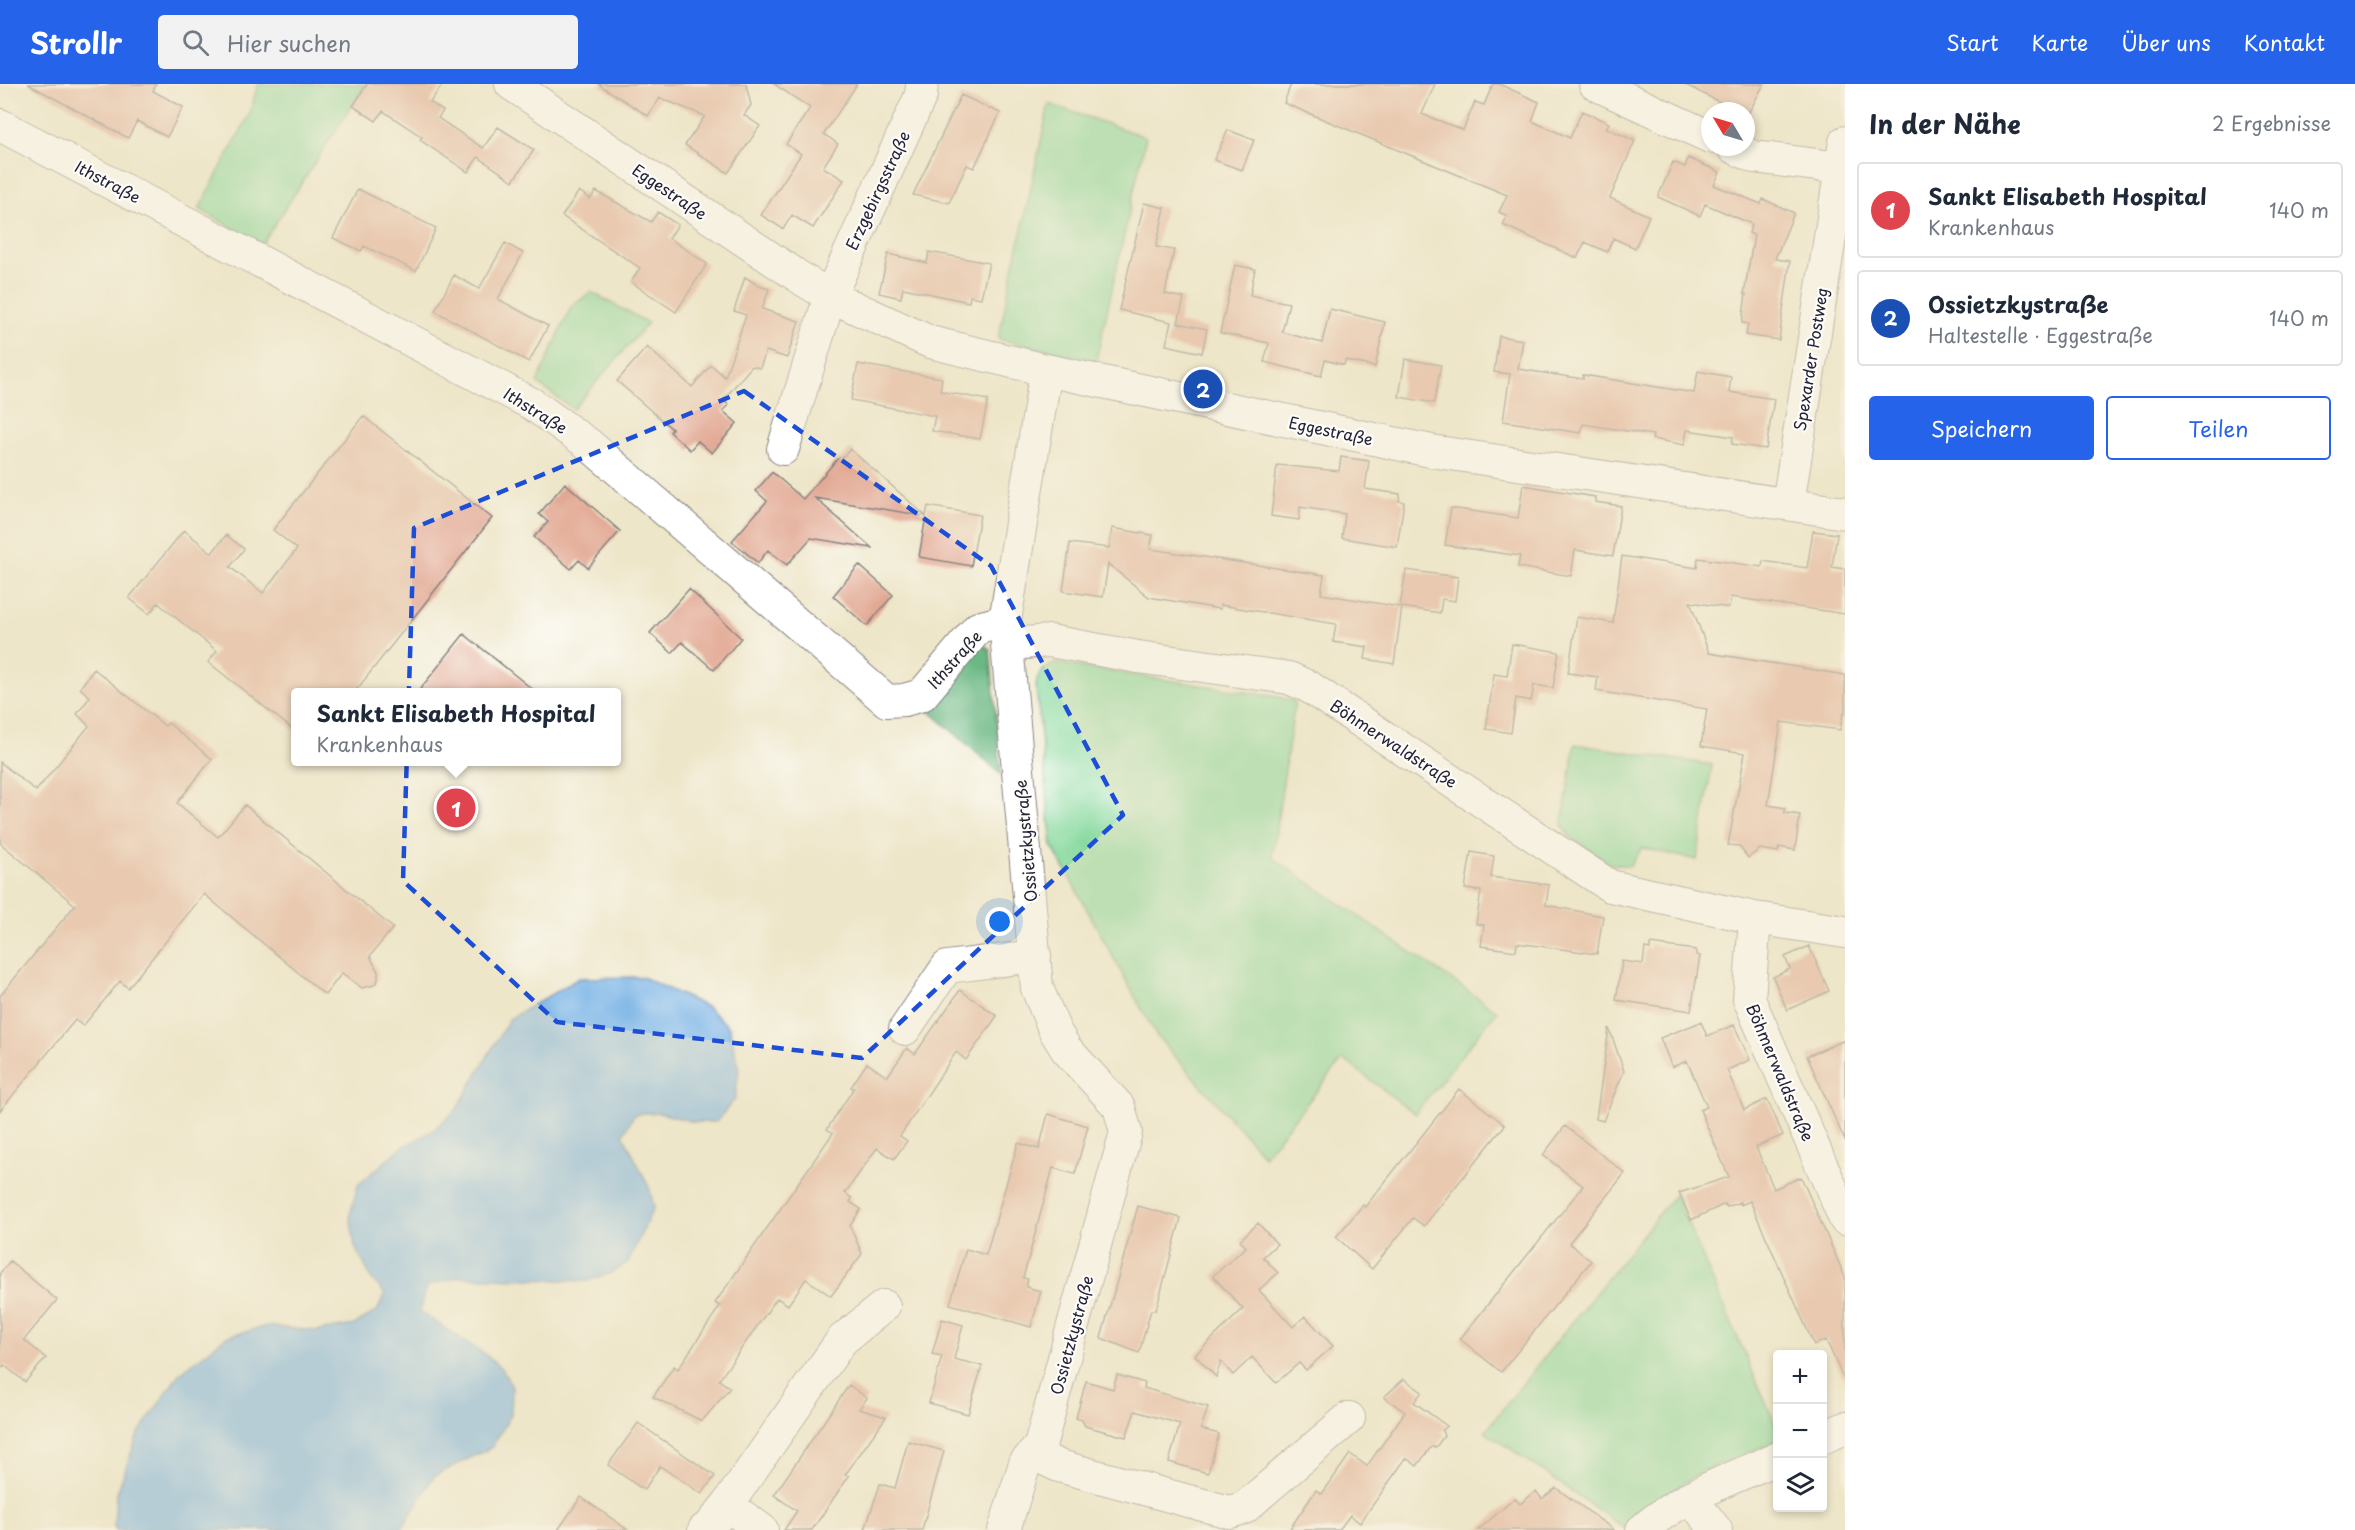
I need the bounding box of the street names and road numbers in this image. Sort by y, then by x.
street label: Erzgebirgsstraße [839,126,915,254]
street label: Ithstraße [71,154,145,208]
street label: Eggestraße [628,157,712,225]
street label: Spexarder Postweg [1787,286,1833,432]
street label: Ithstraße [499,381,573,439]
street label: Eggestraße [1287,409,1375,451]
street label: Ithstraße [921,624,987,694]
street label: Böhmerwaldstraße [1326,693,1462,793]
street label: Ossietzkystraße [1008,779,1042,903]
street label: Böhmerwaldstraße [1741,1000,1821,1144]
street label: Ossietzkystraße [1044,1273,1098,1397]

